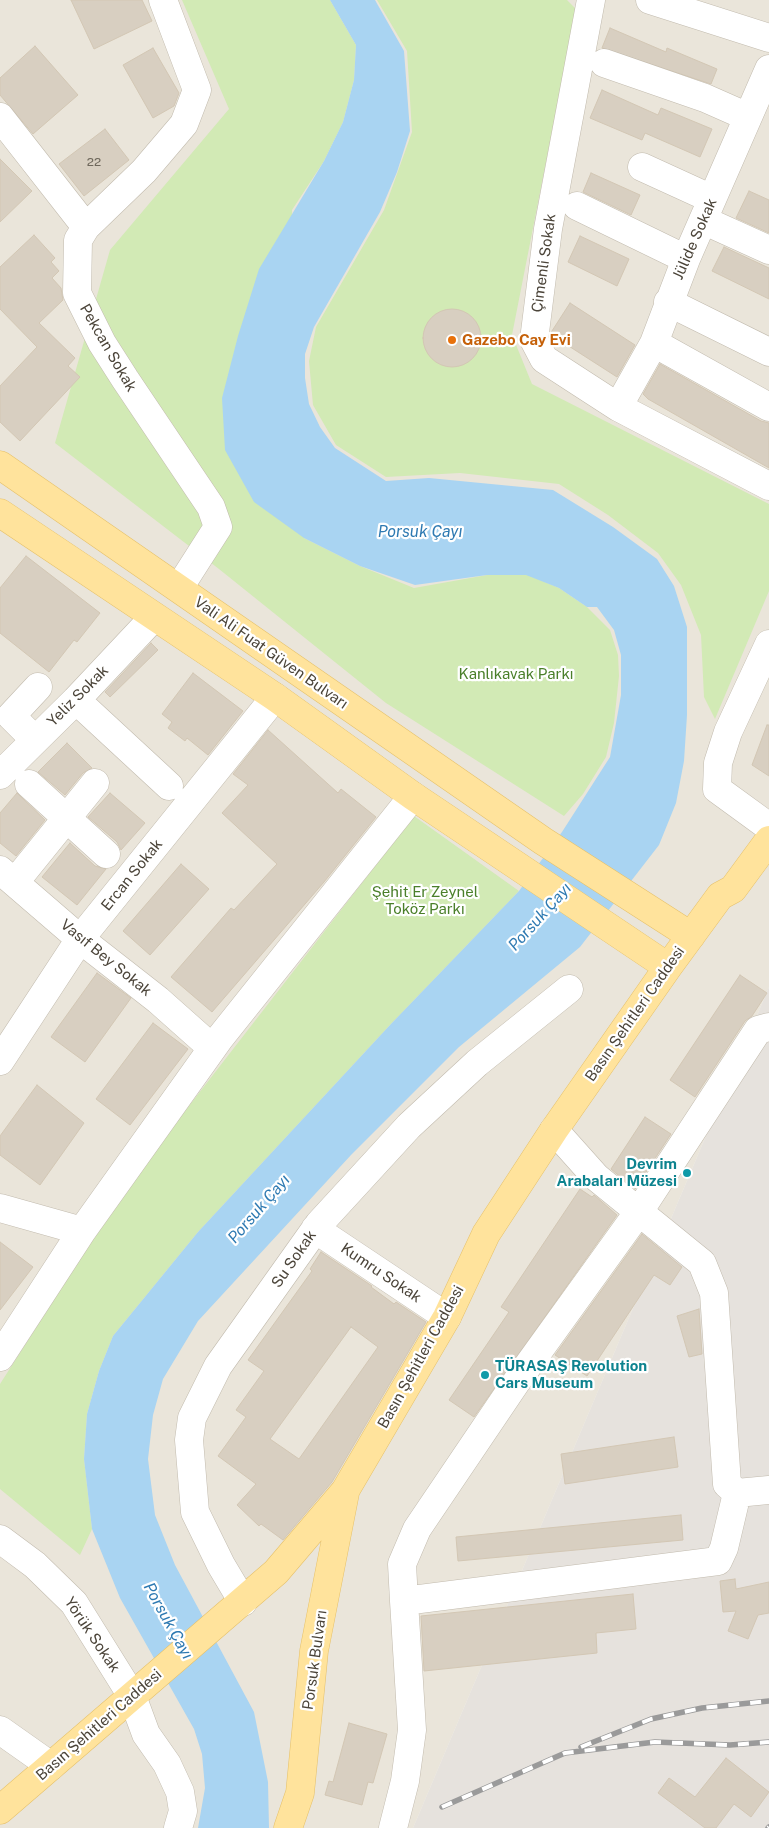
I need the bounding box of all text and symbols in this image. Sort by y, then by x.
house number: 22 [87,155,101,169]
street label: Jülide Sokak [669,195,721,283]
street label: Çimenli Sokak [528,212,560,314]
street label: Pekcan Sokak [76,301,140,395]
place label: Gazebo Cay Evi [462,331,571,349]
marker: Gazebo Cay Evi [446,334,458,346]
water label: Porsuk Çayı [378,522,462,542]
street label: Vali Ali Fuat Güven Bulvarı [191,593,351,713]
street label: Yeliz Sokak [44,662,112,730]
park label: Kanlıkavak Parkı [459,665,573,683]
street label: Ercan Sokak [98,836,166,914]
water label: Porsuk Çayı [505,879,575,955]
park label: Şehit Er Zeynel Toköz Parkı [372,883,478,918]
street label: Vasıf Bey Sokak [57,916,155,1000]
street label: Basın Şehitleri Caddesi [582,943,688,1085]
place label: Devrim Arabaları Müzesi [557,1155,677,1190]
marker: Devrim Arabaları Müzesi [681,1167,693,1179]
water label: Porsuk Çayı [224,1171,294,1247]
street label: Su Sokak [268,1227,320,1291]
street label: Kumru Sokak [337,1239,425,1307]
street label: Basın Şehitleri Caddesi [374,1282,468,1432]
place label: TÜRASAŞ Revolution Cars Museum [495,1357,647,1392]
marker: TÜRASAŞ Revolution Cars Museum [479,1369,491,1381]
water label: Porsuk Çayı [139,1579,197,1663]
street label: Yörük Sokak [60,1594,124,1676]
street label: Porsuk Bulvarı [299,1609,331,1711]
street label: Basın Şehitleri Caddesi [32,1665,166,1785]

